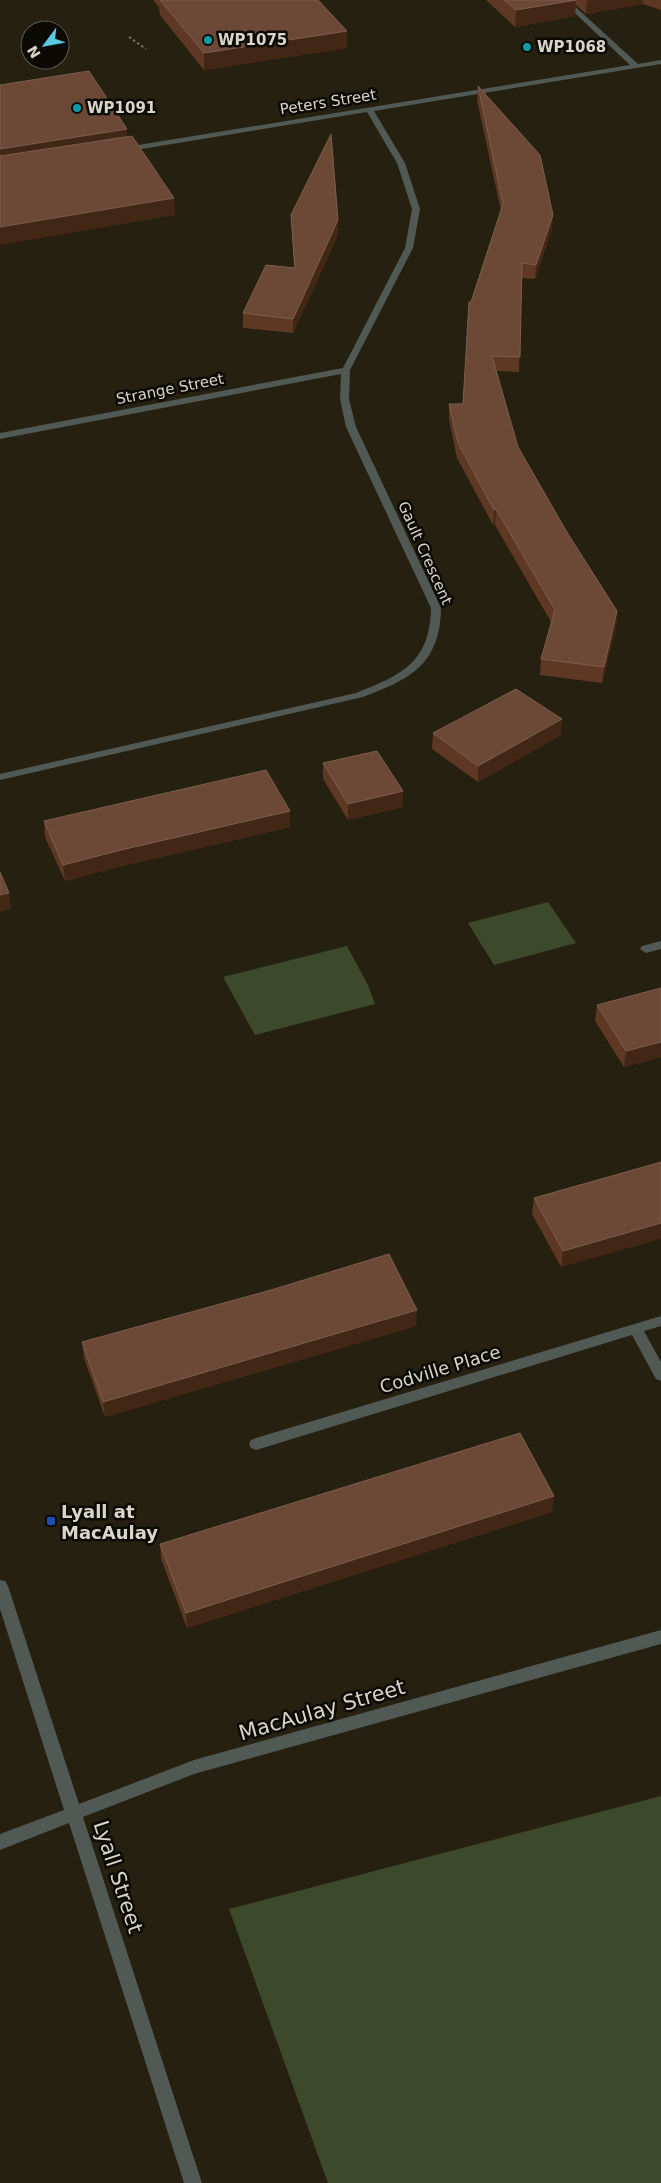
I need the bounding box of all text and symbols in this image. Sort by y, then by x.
north arrow [20,20,70,70]
place label: WP1075 [218,31,287,49]
marker: WP1075 [202,34,214,46]
place label: WP1068 [537,38,606,56]
marker: WP1068 [521,41,533,53]
text: N [24,43,44,61]
street label: Peters Street [279,85,378,118]
place label: WP1091 [87,99,156,117]
marker: WP1091 [71,102,83,114]
street label: Strange Street [115,370,226,408]
street label: Gault Crescent [394,498,456,608]
street label: Codville Place [377,1341,503,1397]
place label: Lyall at MacAulay [61,1501,158,1543]
marker: Lyall at MacAulay [45,1515,57,1527]
street label: MacAulay Street [236,1675,408,1745]
street label: Lyall Street [88,1818,148,1936]

